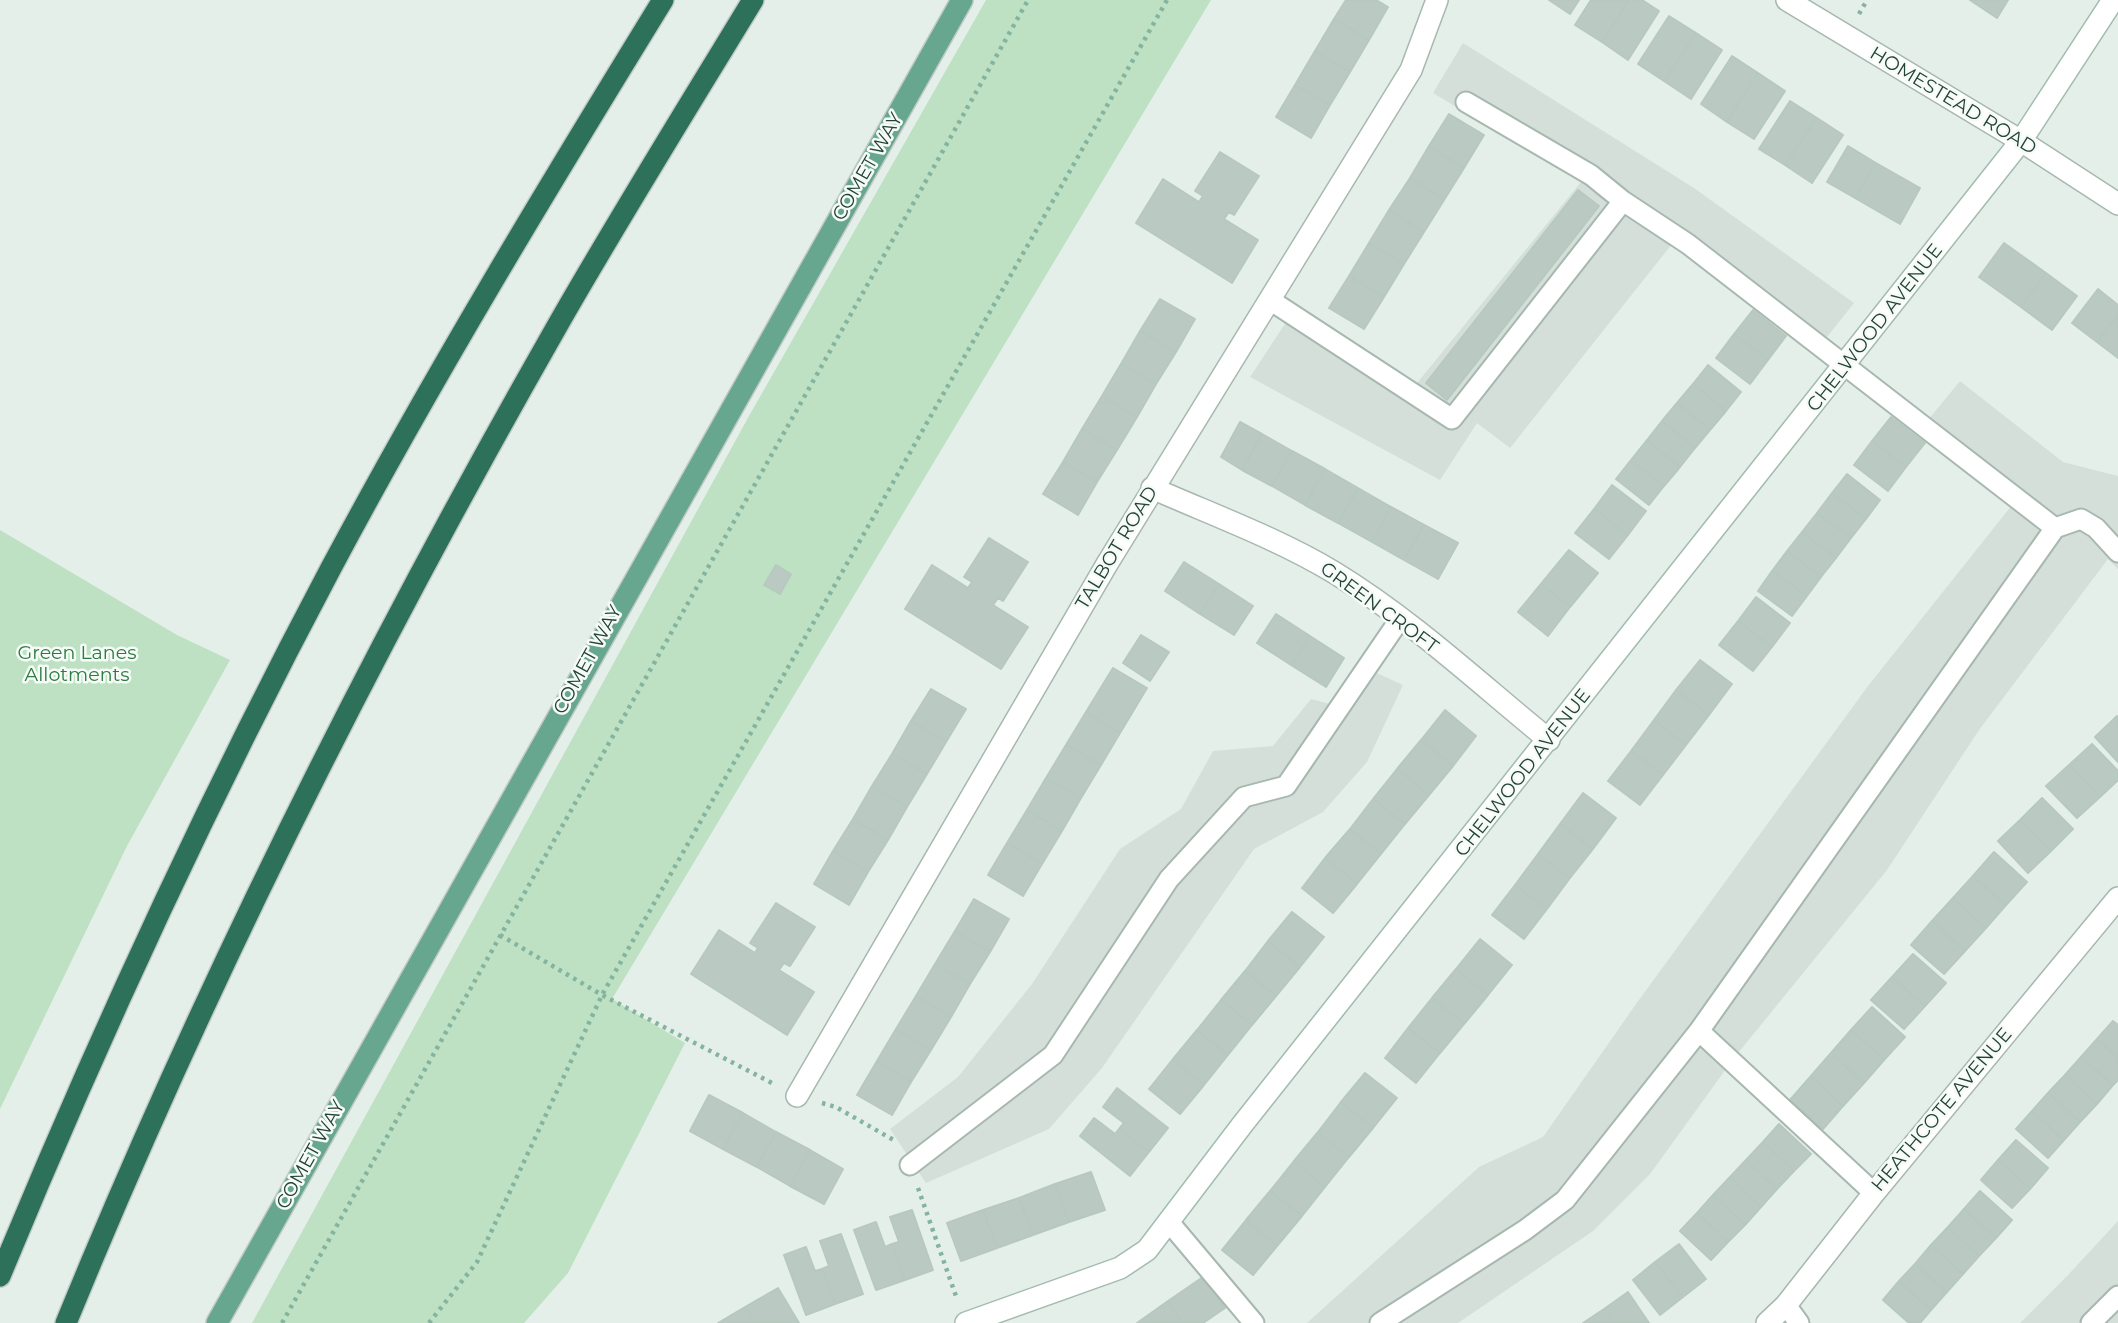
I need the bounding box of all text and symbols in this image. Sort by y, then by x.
street label: HOMESTEAD ROAD [1866,42,2040,160]
street label: COMET WAY [828,109,908,225]
street label: CHELWOOD AVENUE [1802,239,1948,417]
street label: TALBOT ROAD [1071,482,1163,614]
street label: GREEN CROFT [1315,558,1443,658]
street label: COMET WAY [549,602,627,718]
park label: Green Lanes Allotments [18,642,136,686]
street label: CHELWOOD AVENUE [1450,684,1596,862]
street label: HEATHCOTE AVENUE [1867,1024,2017,1196]
street label: COMET WAY [272,1097,350,1213]

